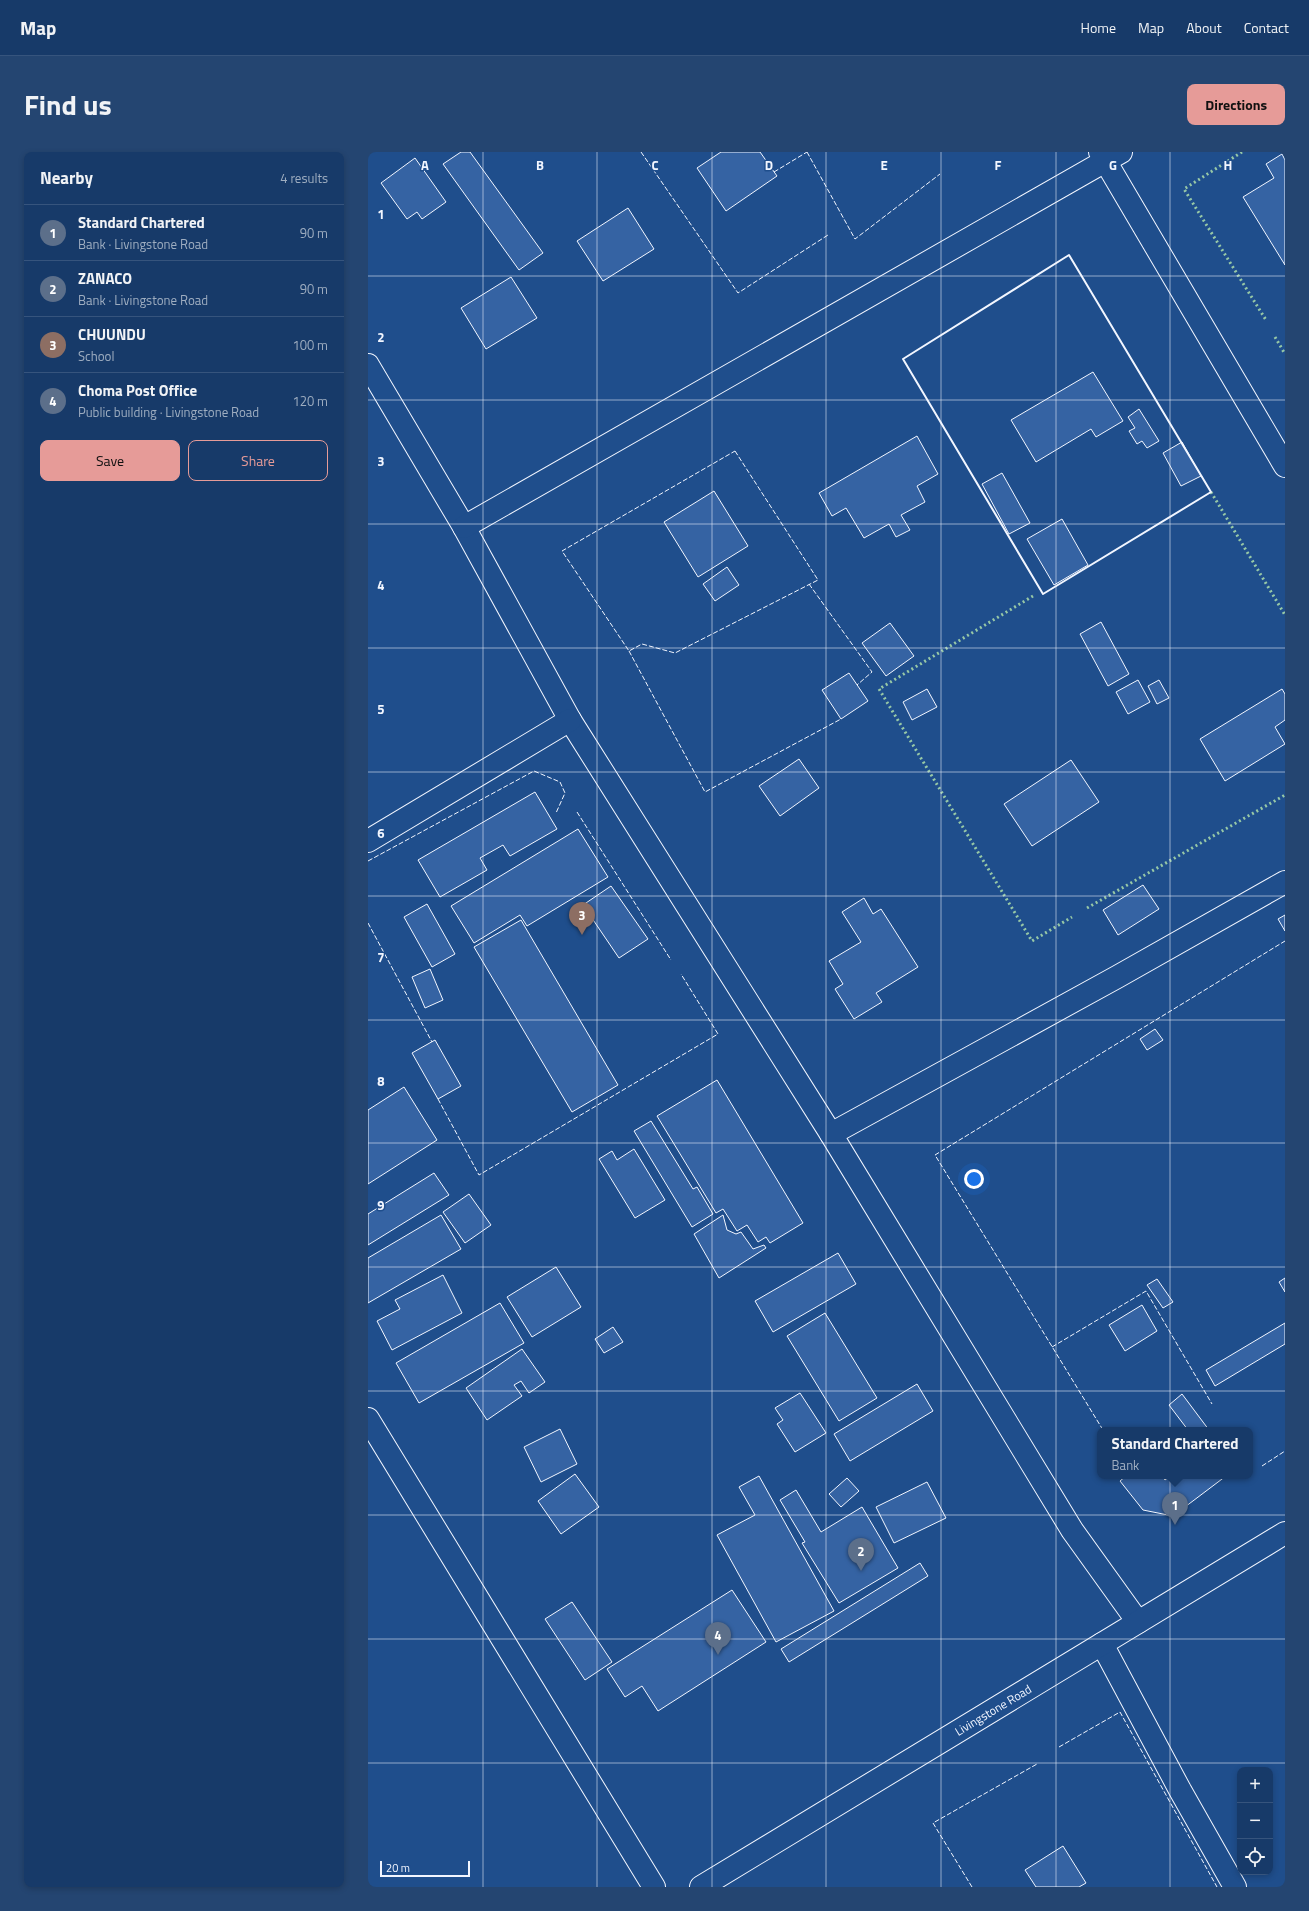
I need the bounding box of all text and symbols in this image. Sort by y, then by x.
text: Map [20,13,56,42]
text: Home [1081,17,1116,38]
text: Map [1138,17,1164,38]
text: About [1186,17,1222,38]
text: Contact [1244,17,1289,38]
text: Find us [24,83,112,126]
button: Directions [1187,84,1285,125]
text: A [421,155,429,175]
text: B [536,155,544,175]
text: C [651,155,659,175]
text: D [765,155,773,175]
text: E [880,155,888,175]
text: F [995,155,1002,175]
text: G [1109,155,1117,175]
text: H [1224,155,1232,175]
text: Nearby [40,165,93,191]
text: 4 results [280,168,328,188]
text: 1 [377,204,385,224]
text: Standard Chartered [78,211,205,234]
text: 1 [49,223,57,243]
text: 90 m [300,223,328,243]
text: Bank · Livingstone Road [78,234,208,254]
text: ZANACO [78,267,132,290]
text: 2 [49,279,57,299]
text: 90 m [300,279,328,299]
text: Bank · Livingstone Road [78,290,208,310]
text: CHUUNDU [78,323,146,346]
text: 2 [377,327,385,347]
text: 3 [49,335,57,355]
text: 100 m [292,335,328,355]
text: School [78,346,114,366]
text: Choma Post Office [78,379,197,402]
text: 4 [49,391,57,411]
text: 120 m [292,391,328,411]
text: Public building · Livingstone Road [78,402,259,422]
button: Save [40,440,180,481]
button: Share [188,440,328,481]
text: 3 [377,451,385,471]
text: 4 [377,575,385,595]
text: 5 [377,699,385,719]
text: 6 [377,823,385,843]
pin: 3 [569,902,595,935]
text: 7 [377,947,385,967]
text: 8 [377,1071,385,1091]
your location [964,1169,984,1189]
text: 9 [377,1195,385,1215]
popup [1097,1427,1253,1479]
text: Standard Chartered [1112,1432,1238,1455]
text: Bank [1112,1455,1139,1475]
pin: 1 [1162,1492,1188,1525]
pin: 2 [848,1538,874,1571]
pin: 4 [705,1622,731,1655]
street label: Livingstone Road [951,1680,1035,1740]
map controls [1237,1767,1273,1875]
button: + [1237,1767,1273,1803]
button: − [1237,1803,1273,1839]
button: locate [1237,1839,1273,1875]
scale bar [380,1859,470,1878]
text: 20 m [386,1860,410,1876]

